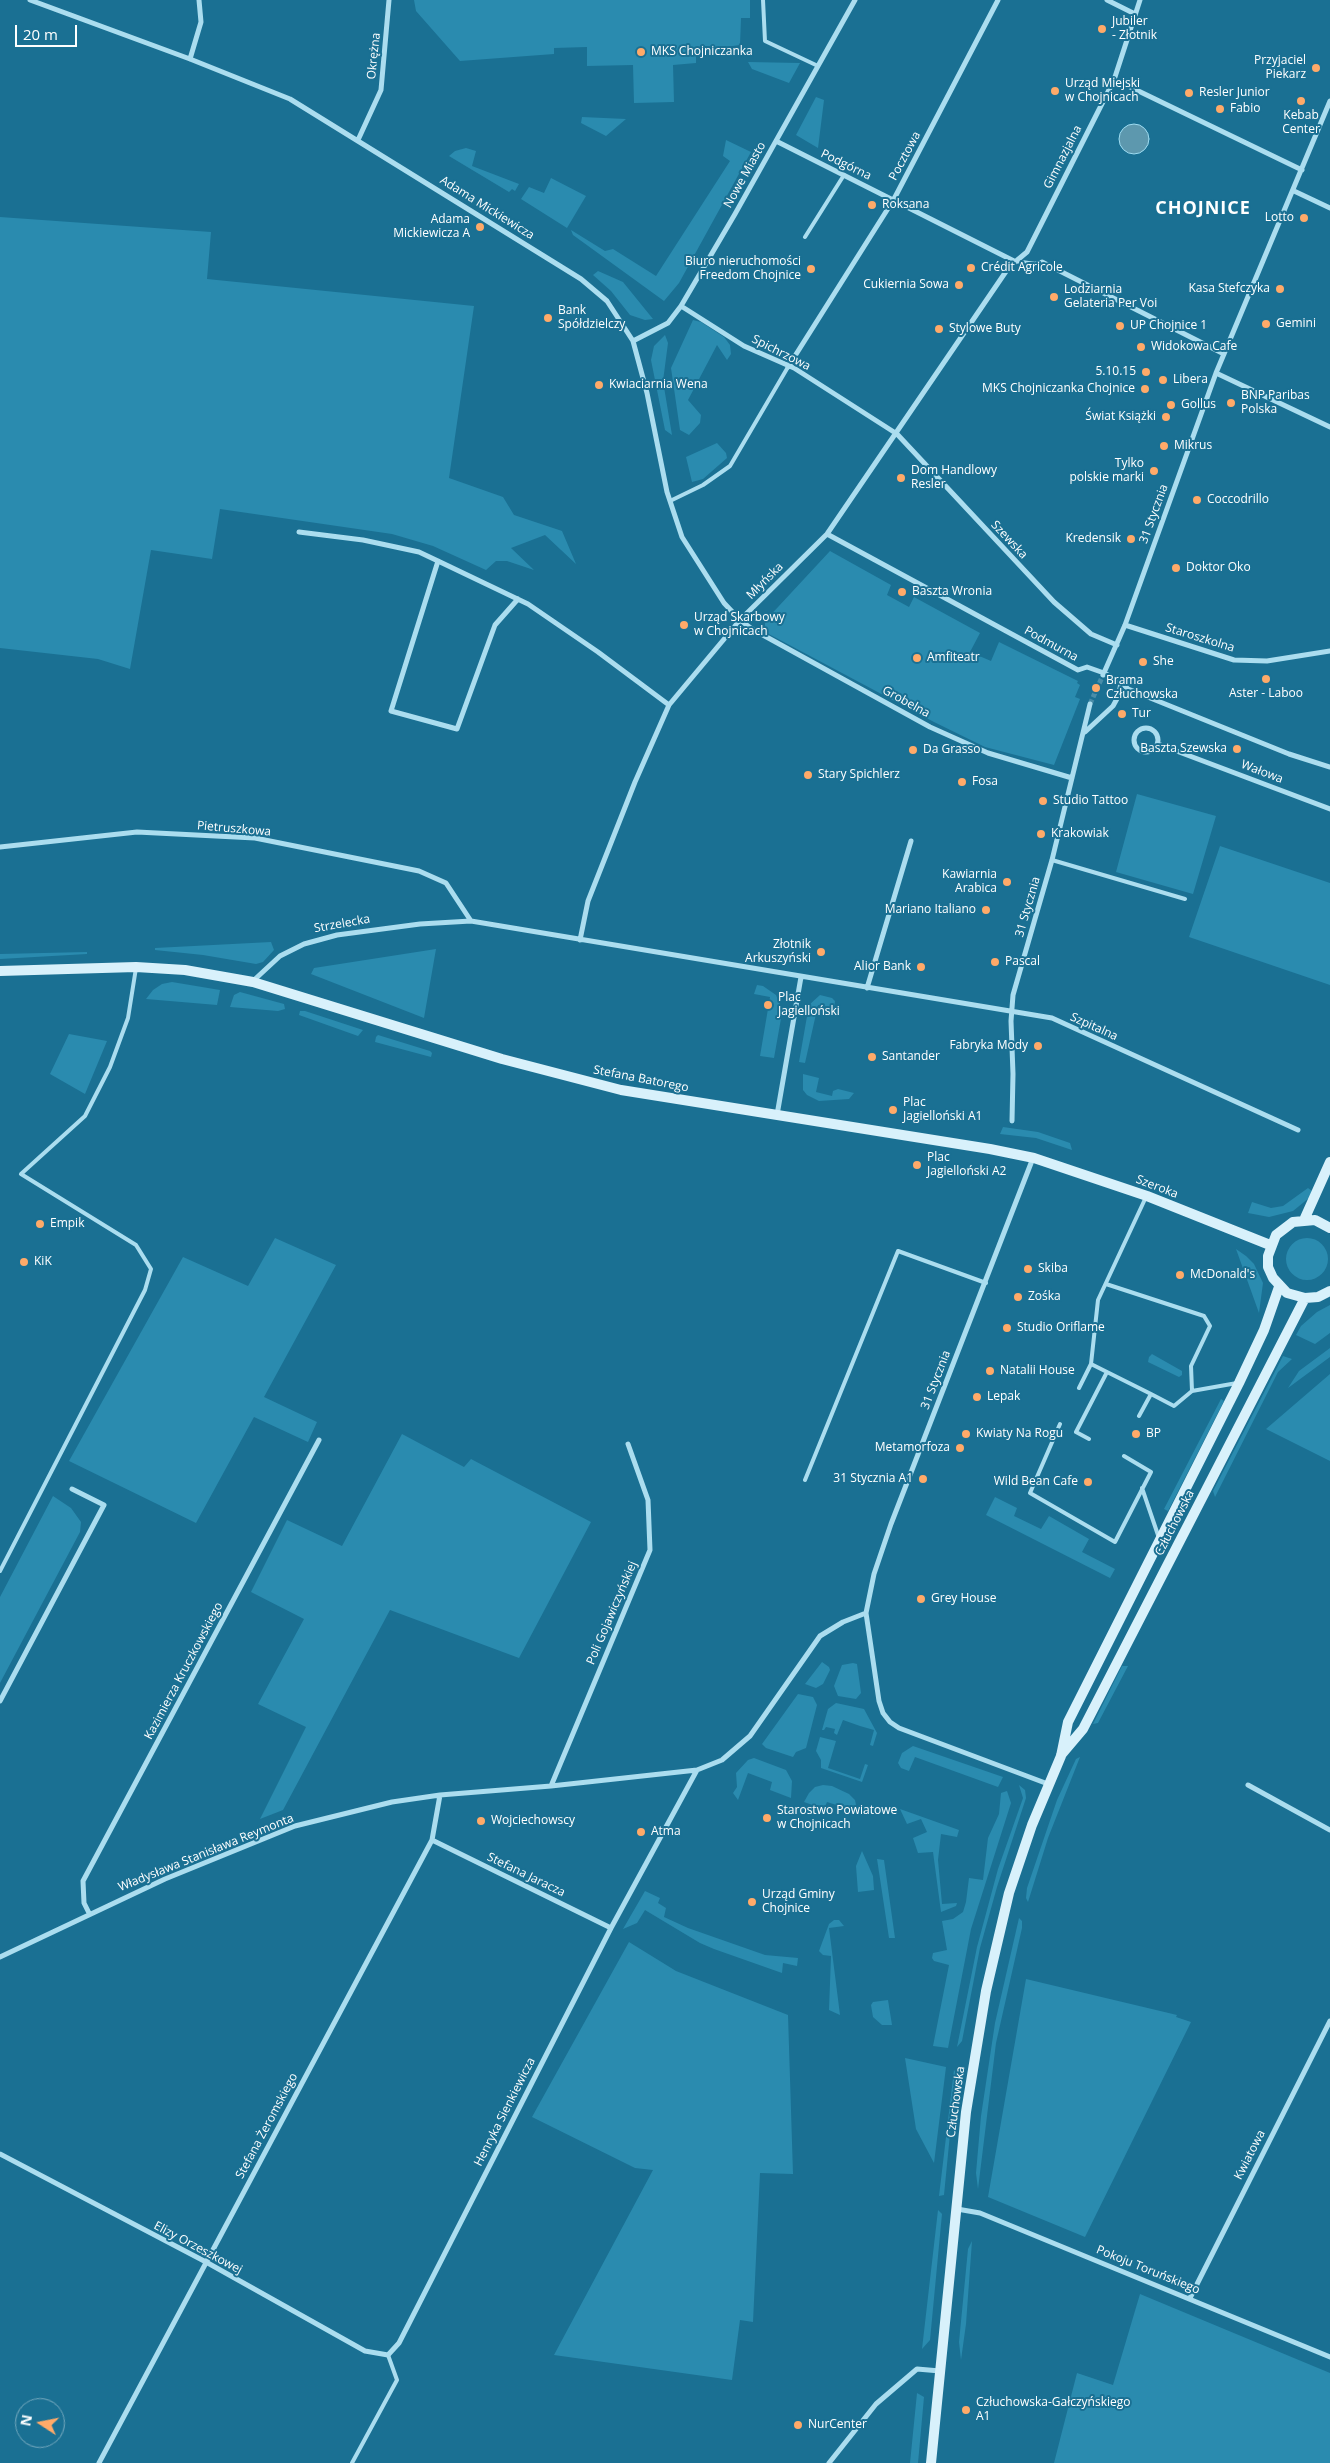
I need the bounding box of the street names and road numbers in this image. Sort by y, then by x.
street label: Okrężna [364,32,384,80]
street label: Gimnazjalna [1041,123,1085,191]
street label: Pocztowa [886,129,924,183]
street label: Nowe Miasto [721,140,769,210]
street label: Podgórna [818,147,874,183]
street label: Adama Mickiewicza [437,173,537,243]
street label: Spichrzowa [749,332,813,374]
street label: 31 Stycznia [1137,482,1171,546]
street label: Szewska [988,518,1030,562]
street label: Młyńska [744,560,786,602]
street label: Staroszkolna [1164,621,1236,655]
street label: Podmurna [1022,623,1080,665]
street label: Grobelna [880,683,932,721]
street label: Wałowa [1239,757,1285,787]
street label: Pietruszkowa [196,819,272,839]
street label: 31 Stycznia [1013,875,1043,939]
street label: Strzelecka [313,912,371,936]
street label: Szpitalna [1068,1010,1120,1044]
street label: Stefana Batorego [592,1063,690,1095]
street label: Szeroka [1134,1172,1180,1202]
street label: 31 Stycznia [918,1348,954,1412]
street label: Człuchowska [1152,1488,1198,1558]
street label: Poli Gojawiczyńskiej [584,1559,640,1667]
street label: Kazimierza Kruczkowskiego [142,1600,226,1742]
street label: Władysława Stanisława Reymonta [116,1811,296,1895]
street label: Stefana Jaracza [485,1850,567,1900]
street label: Henryka Sienkiewicza [471,2055,539,2169]
street label: Człuchowska [944,2065,968,2139]
street label: Stefana Żeromskiego [233,2071,301,2181]
street label: Kwiatowa [1231,2128,1269,2182]
street label: Elizy Orzeszkowej [151,2219,245,2277]
street label: Pokoju Toruńskiego [1094,2243,1202,2297]

